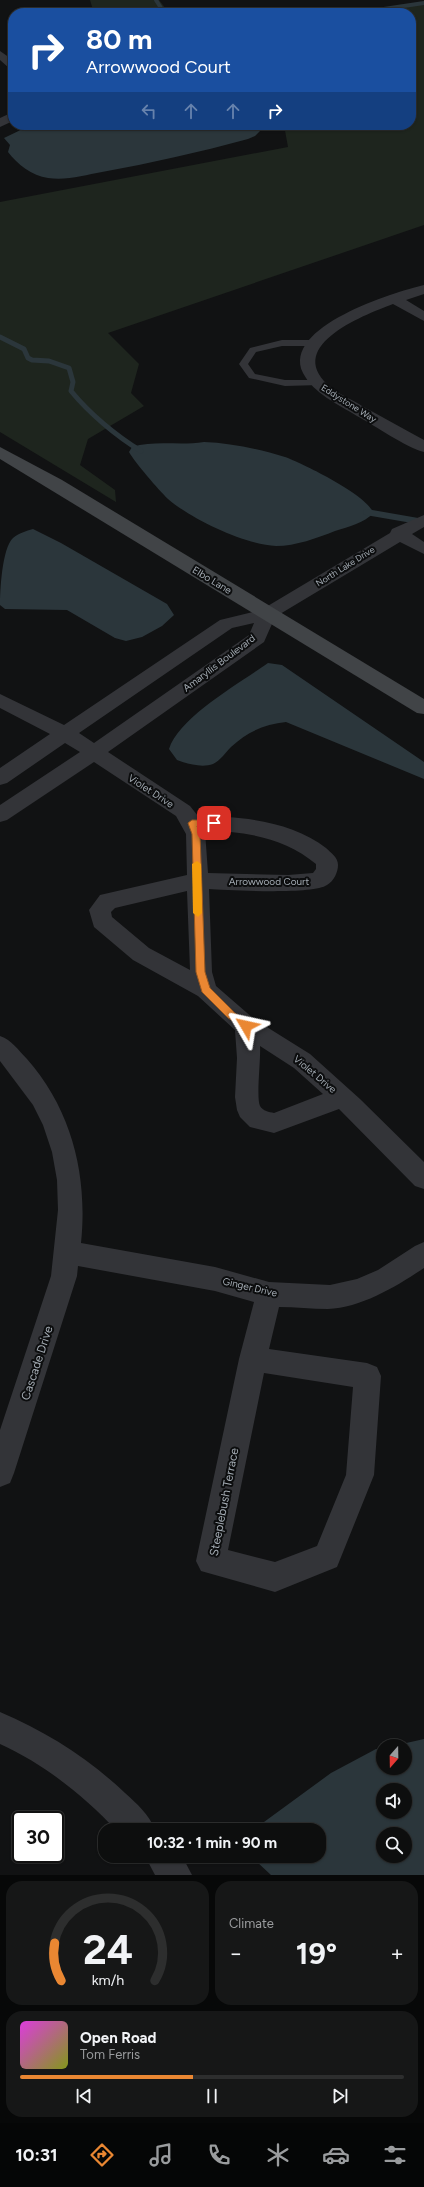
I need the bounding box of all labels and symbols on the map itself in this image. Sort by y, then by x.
street label: Eddystone Way [319,382,379,425]
street label: North Lake Drive [314,543,377,589]
street label: Elbo Lane [190,563,234,597]
street label: Amaryllis Boulevard [180,631,258,694]
street label: Violet Drive [126,771,177,811]
pin [197,806,231,840]
street label: Arrowwood Court [229,875,309,888]
position arrow [225,1005,267,1047]
street label: Violet Drive [291,1052,340,1096]
street label: Ginger Drive [221,1274,279,1300]
street label: Cascade Drive [18,1324,56,1402]
street label: Steeplebush Terrace [207,1446,241,1557]
north arrow [376,1739,412,1775]
speed limit sign: 30 [12,1811,64,1863]

